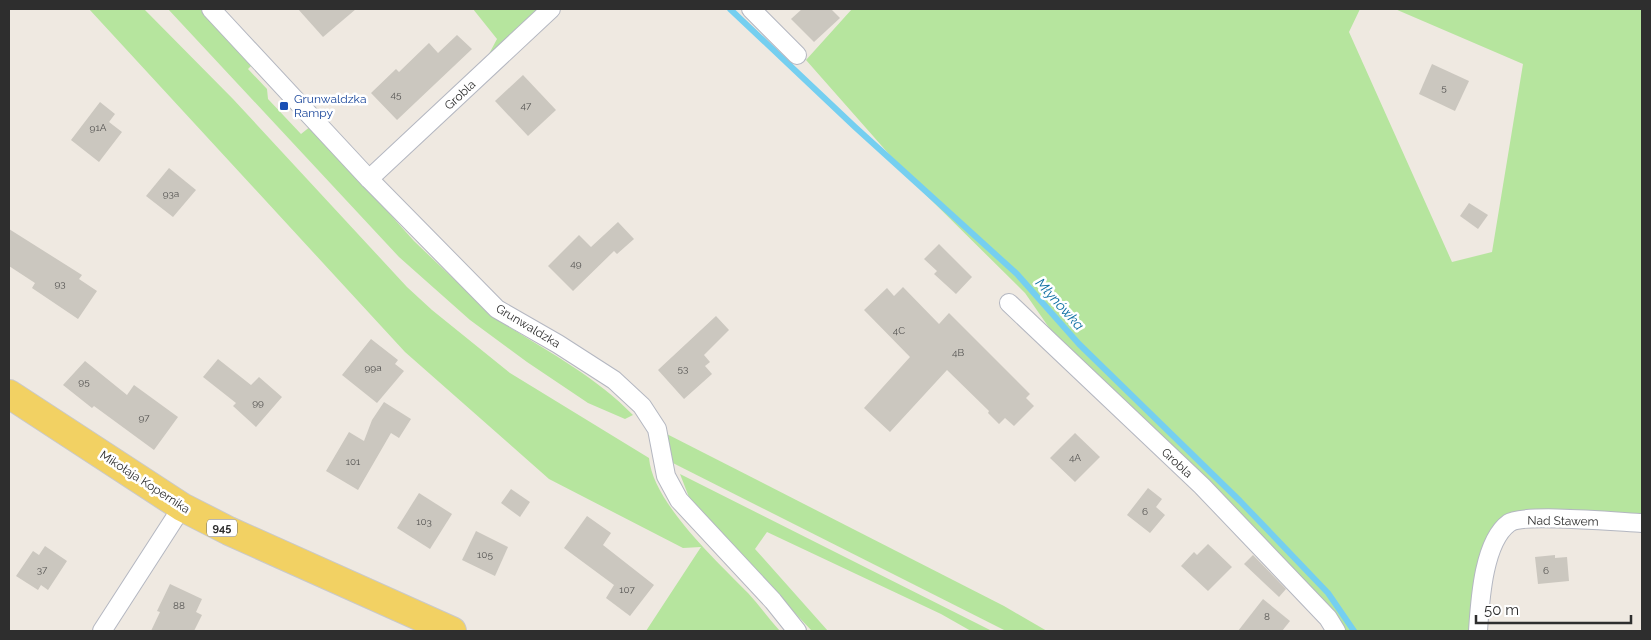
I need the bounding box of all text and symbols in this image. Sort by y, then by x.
street label: Grobla [442,77,478,113]
house number: 5 [1441,82,1447,93]
house number: 45 [391,89,402,100]
place label: Grunwaldzka Rampy [294,92,366,120]
marker: Grunwaldzka Rampy [278,100,290,112]
house number: 47 [521,100,532,111]
house number: 91A [90,122,107,133]
house number: 93a [163,188,179,199]
house number: 49 [570,258,582,269]
water label: Młynówka [1033,275,1087,333]
house number: 93 [54,278,66,289]
street label: Grunwaldzka [493,301,563,351]
house number: 4C [893,325,905,336]
house number: 4B [952,347,964,358]
house number: 99a [364,362,382,373]
house number: 53 [678,363,688,374]
house number: 95 [78,376,90,387]
house number: 99 [252,397,264,408]
house number: 97 [138,412,150,423]
street label: Grobla [1159,445,1195,481]
street label: Mikołaja Kopernika [97,448,193,516]
house number: 4A [1069,452,1081,463]
house number: 101 [346,456,361,467]
house number: 6 [1142,506,1148,517]
street label: Nad Stawem [1527,513,1599,529]
house number: 103 [416,516,432,527]
road number: 945 [207,520,237,536]
house number: 105 [477,549,493,560]
house number: 37 [37,564,48,575]
house number: 6 [1543,565,1549,576]
house number: 107 [619,584,635,595]
scale bar [1476,592,1631,624]
house number: 88 [173,600,185,611]
text: 50 m [1484,601,1519,619]
house number: 8 [1264,611,1270,622]

